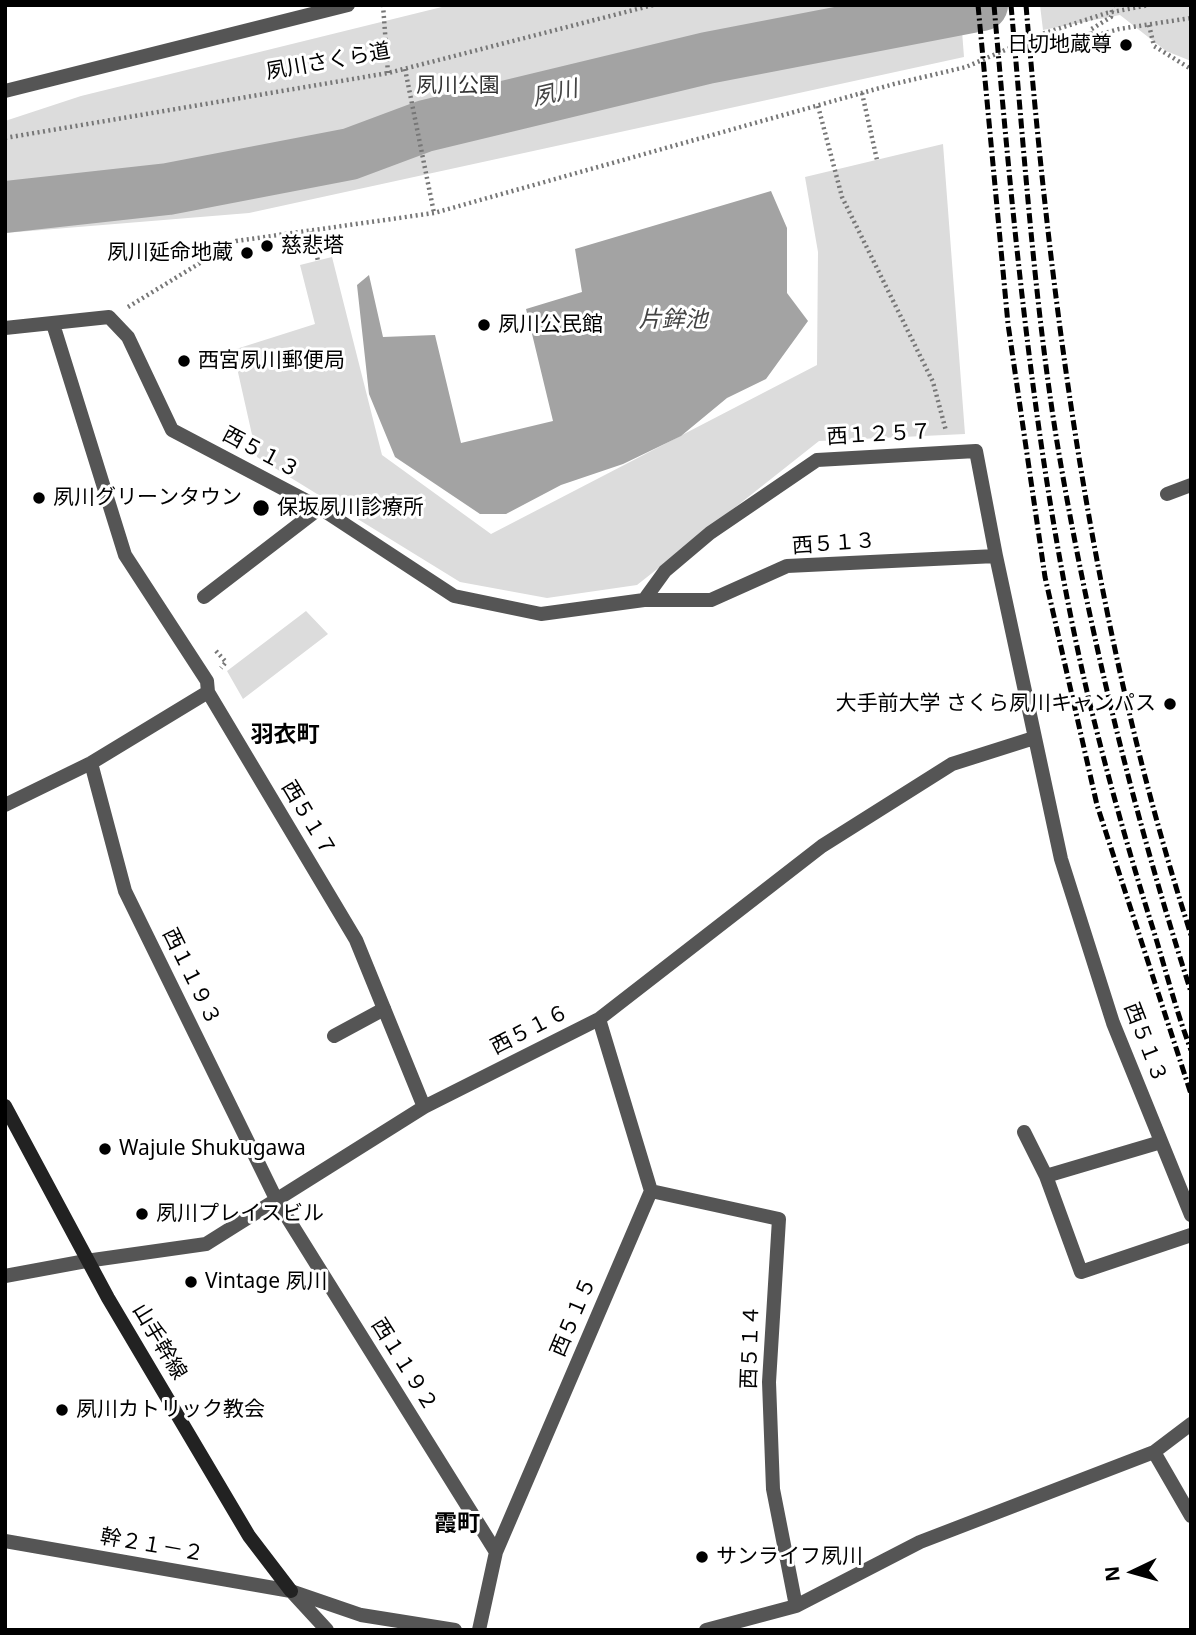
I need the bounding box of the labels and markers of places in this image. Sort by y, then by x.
place label: 日切地蔵尊 [1007,32,1112,58]
marker: 日切地蔵尊 [1118,37,1134,53]
place label: 慈悲塔 [281,233,344,259]
marker: 慈悲塔 [259,238,275,254]
place label: 夙川延命地蔵 [107,240,233,266]
marker: 夙川延命地蔵 [239,245,255,261]
place label: 夙川公民館 [498,312,603,338]
marker: 夙川公民館 [476,317,492,333]
place label: 西宮夙川郵便局 [198,348,345,374]
marker: 西宮夙川郵便局 [176,353,192,369]
place label: 夙川グリーンタウン [53,485,242,511]
marker: 夙川グリーンタウン [31,490,47,506]
place label: 保坂夙川診療所 [277,495,424,521]
marker: 保坂夙川診療所 [251,498,271,518]
place label: 大手前大学 さくら夙川キャンパス [836,691,1156,717]
marker: 大手前大学 さくら夙川キャンパス [1162,696,1178,712]
place label: Wajule Shukugawa [119,1136,306,1162]
marker: Wajule Shukugawa [97,1141,113,1157]
place label: 夙川プレイスビル [156,1201,324,1227]
marker: 夙川プレイスビル [134,1206,150,1222]
place label: Vintage 夙川 [205,1269,328,1295]
marker: Vintage 夙川 [183,1274,199,1290]
place label: 夙川カトリック教会 [76,1397,265,1423]
marker: 夙川カトリック教会 [54,1402,70,1418]
place label: サンライフ夙川 [716,1544,863,1570]
marker: サンライフ夙川 [694,1549,710,1565]

